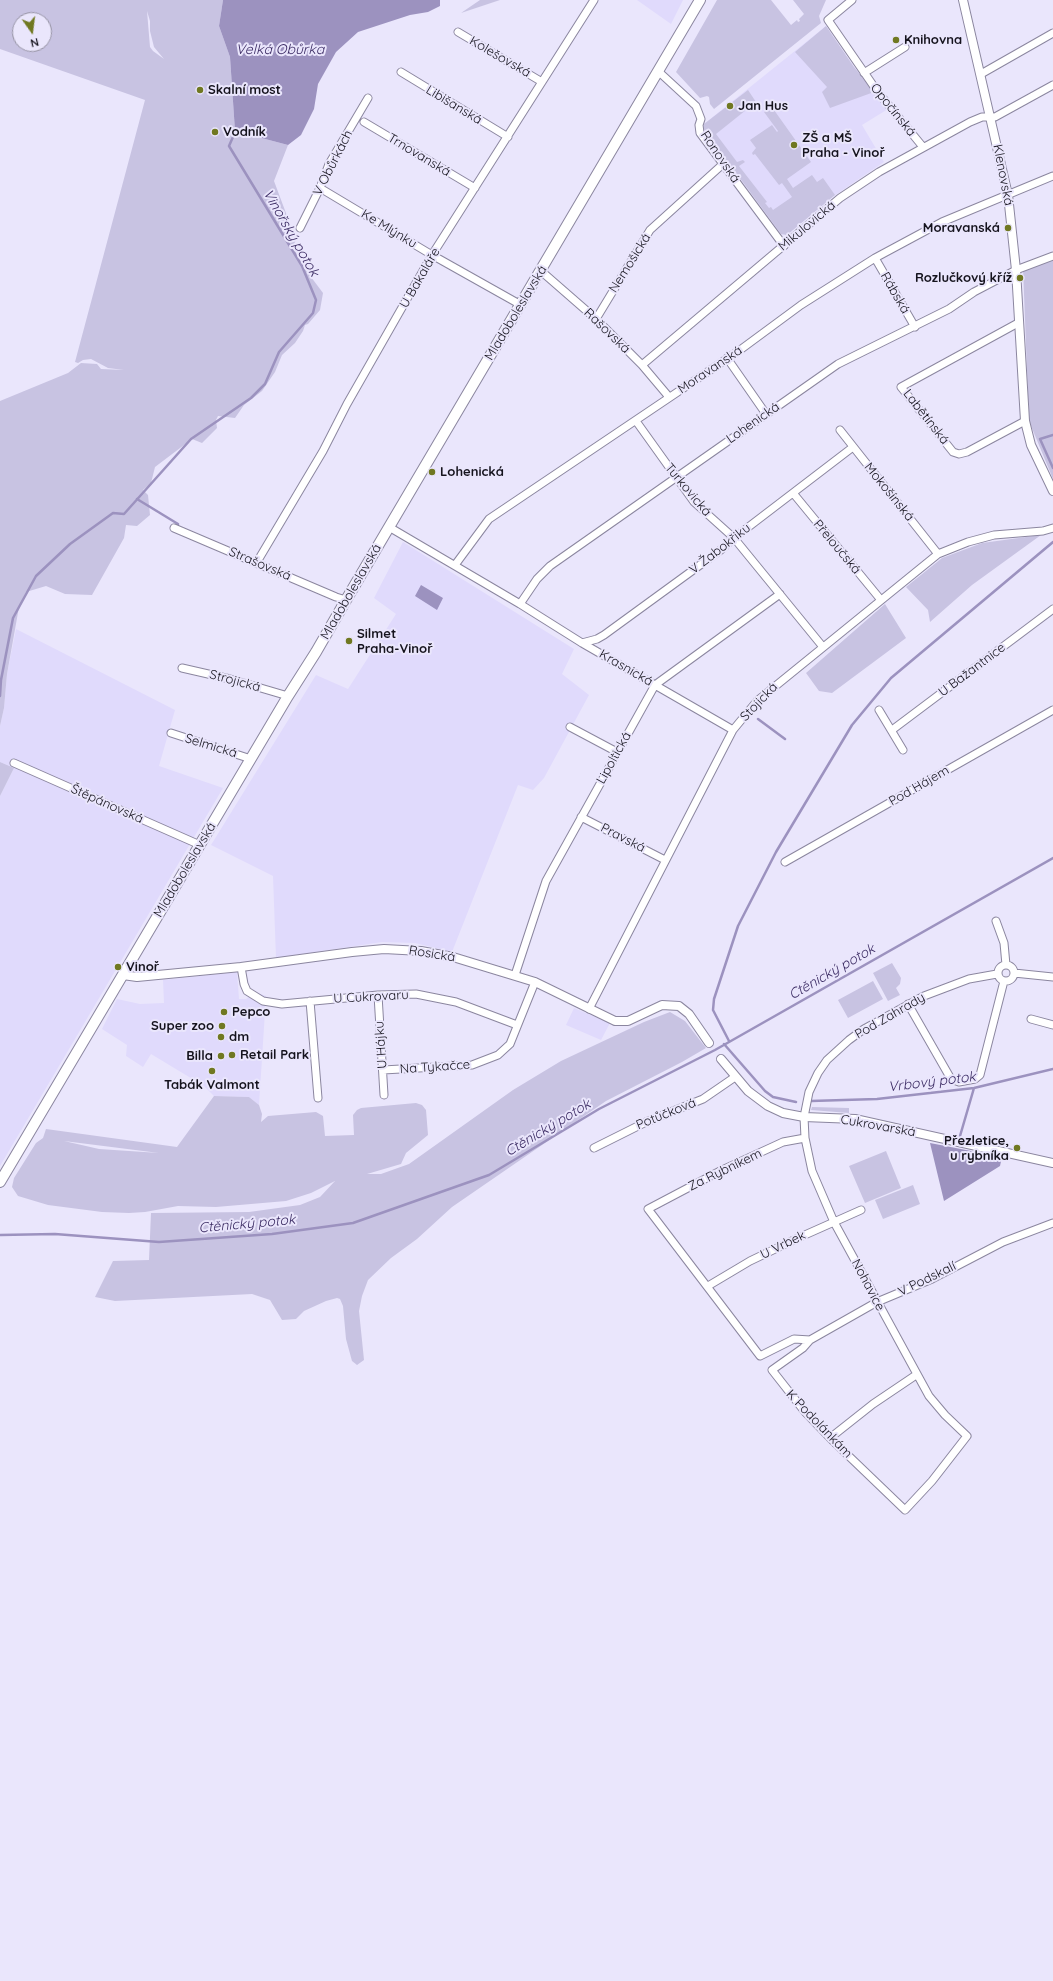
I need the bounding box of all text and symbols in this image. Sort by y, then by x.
north arrow [12,12,52,52]
place label: Knihovna [904,32,962,48]
street label: Kolešovská [467,33,533,81]
text: N [29,35,40,50]
marker: Knihovna [891,35,901,45]
water label: Velká Obůrka [236,42,324,58]
street label: Opočínská [867,80,919,140]
place label: Skalní most [208,82,281,98]
street label: Libišanská [423,82,485,128]
marker: Skalní most [195,85,205,95]
place label: Jan Hus [738,98,788,114]
marker: Jan Hus [725,101,735,111]
place label: Vodník [223,124,266,140]
marker: Vodník [210,127,220,137]
street label: V Obůrkách [310,128,356,198]
street label: Ronovská [697,128,743,186]
street label: Trnovanská [385,130,453,180]
place label: ZŠ a MŠ Praha - Vinoř [802,130,885,161]
marker: ZŠ a MŠ Praha - Vinoř [789,140,799,150]
street label: Klenovská [989,143,1017,207]
water label: Vinořský potok [259,187,323,279]
street label: Mikulovická [775,198,839,254]
street label: Ke Mlýnku [358,206,420,252]
place label: Moravanská [923,220,1000,236]
marker: Moravanská [1003,223,1013,233]
street label: Nemošická [606,230,654,296]
street label: U Bakaláře [396,245,444,311]
street label: Mladoboleslavská [482,263,550,363]
street label: Rábská [877,269,913,317]
place label: Rozlučkový kříž [915,270,1012,286]
marker: Rozlučkový kříž [1015,273,1025,283]
street label: Rašovská [581,305,633,357]
street label: Moravanská [675,343,745,397]
street label: Labětínská [900,386,952,448]
street label: Lohenická [723,399,783,447]
street label: Turkovická [661,460,715,520]
street label: Mokošínská [861,460,917,524]
place label: Lohenická [440,464,504,480]
marker: Lohenická [427,467,437,477]
street label: Přeloučská [810,517,864,577]
street label: V Žabokřiku [686,520,754,578]
street label: Mladoboleslavská [317,541,385,643]
street label: Strašovská [227,544,293,584]
place label: Silmet Praha-Vinoř [357,626,433,657]
marker: Silmet Praha-Vinoř [344,636,354,646]
street label: U Bažantnice [936,640,1008,700]
street label: Krasnická [596,646,656,690]
street label: Strojická [208,667,262,695]
street label: Stojická [737,680,781,724]
street label: Lipoltická [593,729,635,787]
street label: Selmická [183,731,239,761]
street label: Pod Hájem [886,763,952,809]
street label: Štěpánovská [68,781,146,827]
street label: Mladoboleslavská [151,820,219,920]
street label: Pravská [598,820,648,856]
water label: Ctěnický potok [786,941,878,1003]
street label: Rosická [408,943,456,965]
place label: Vinoř [126,959,159,975]
marker: Vinoř [113,962,123,972]
street label: U Cukrovaru [333,987,409,1007]
street label: Pod Zahrady [852,990,928,1042]
place label: Pepco [232,1004,270,1020]
marker: Pepco [219,1007,229,1017]
place label: Super zoo [151,1018,214,1034]
marker: Super zoo [217,1021,227,1031]
street label: U Hájku [372,1021,390,1069]
place label: dm [229,1029,249,1045]
marker: dm [216,1032,226,1042]
place label: Retail Park [240,1047,309,1063]
place label: Billa [186,1048,213,1064]
marker: Retail Park [227,1050,237,1060]
marker: Billa [216,1051,226,1061]
street label: Na Tykačce [399,1057,471,1077]
marker: Tabák Valmont [207,1066,217,1076]
water label: Vrbový potok [887,1068,977,1096]
place label: Tabák Valmont [164,1077,260,1093]
street label: Potůčková [634,1095,698,1133]
water label: Ctěnický potok [502,1096,594,1160]
street label: Cukrovarská [839,1112,917,1140]
place label: Přezletice, u rybníka [944,1133,1009,1164]
marker: Přezletice, u rybníka [1012,1143,1022,1153]
street label: Za Rybníkem [686,1145,764,1195]
water label: Ctěnický potok [198,1211,296,1237]
street label: U Vrbek [758,1227,808,1263]
street label: Nohavice [848,1257,888,1313]
street label: V Podskalí [896,1258,958,1300]
street label: K Podolánkám [783,1387,855,1461]

